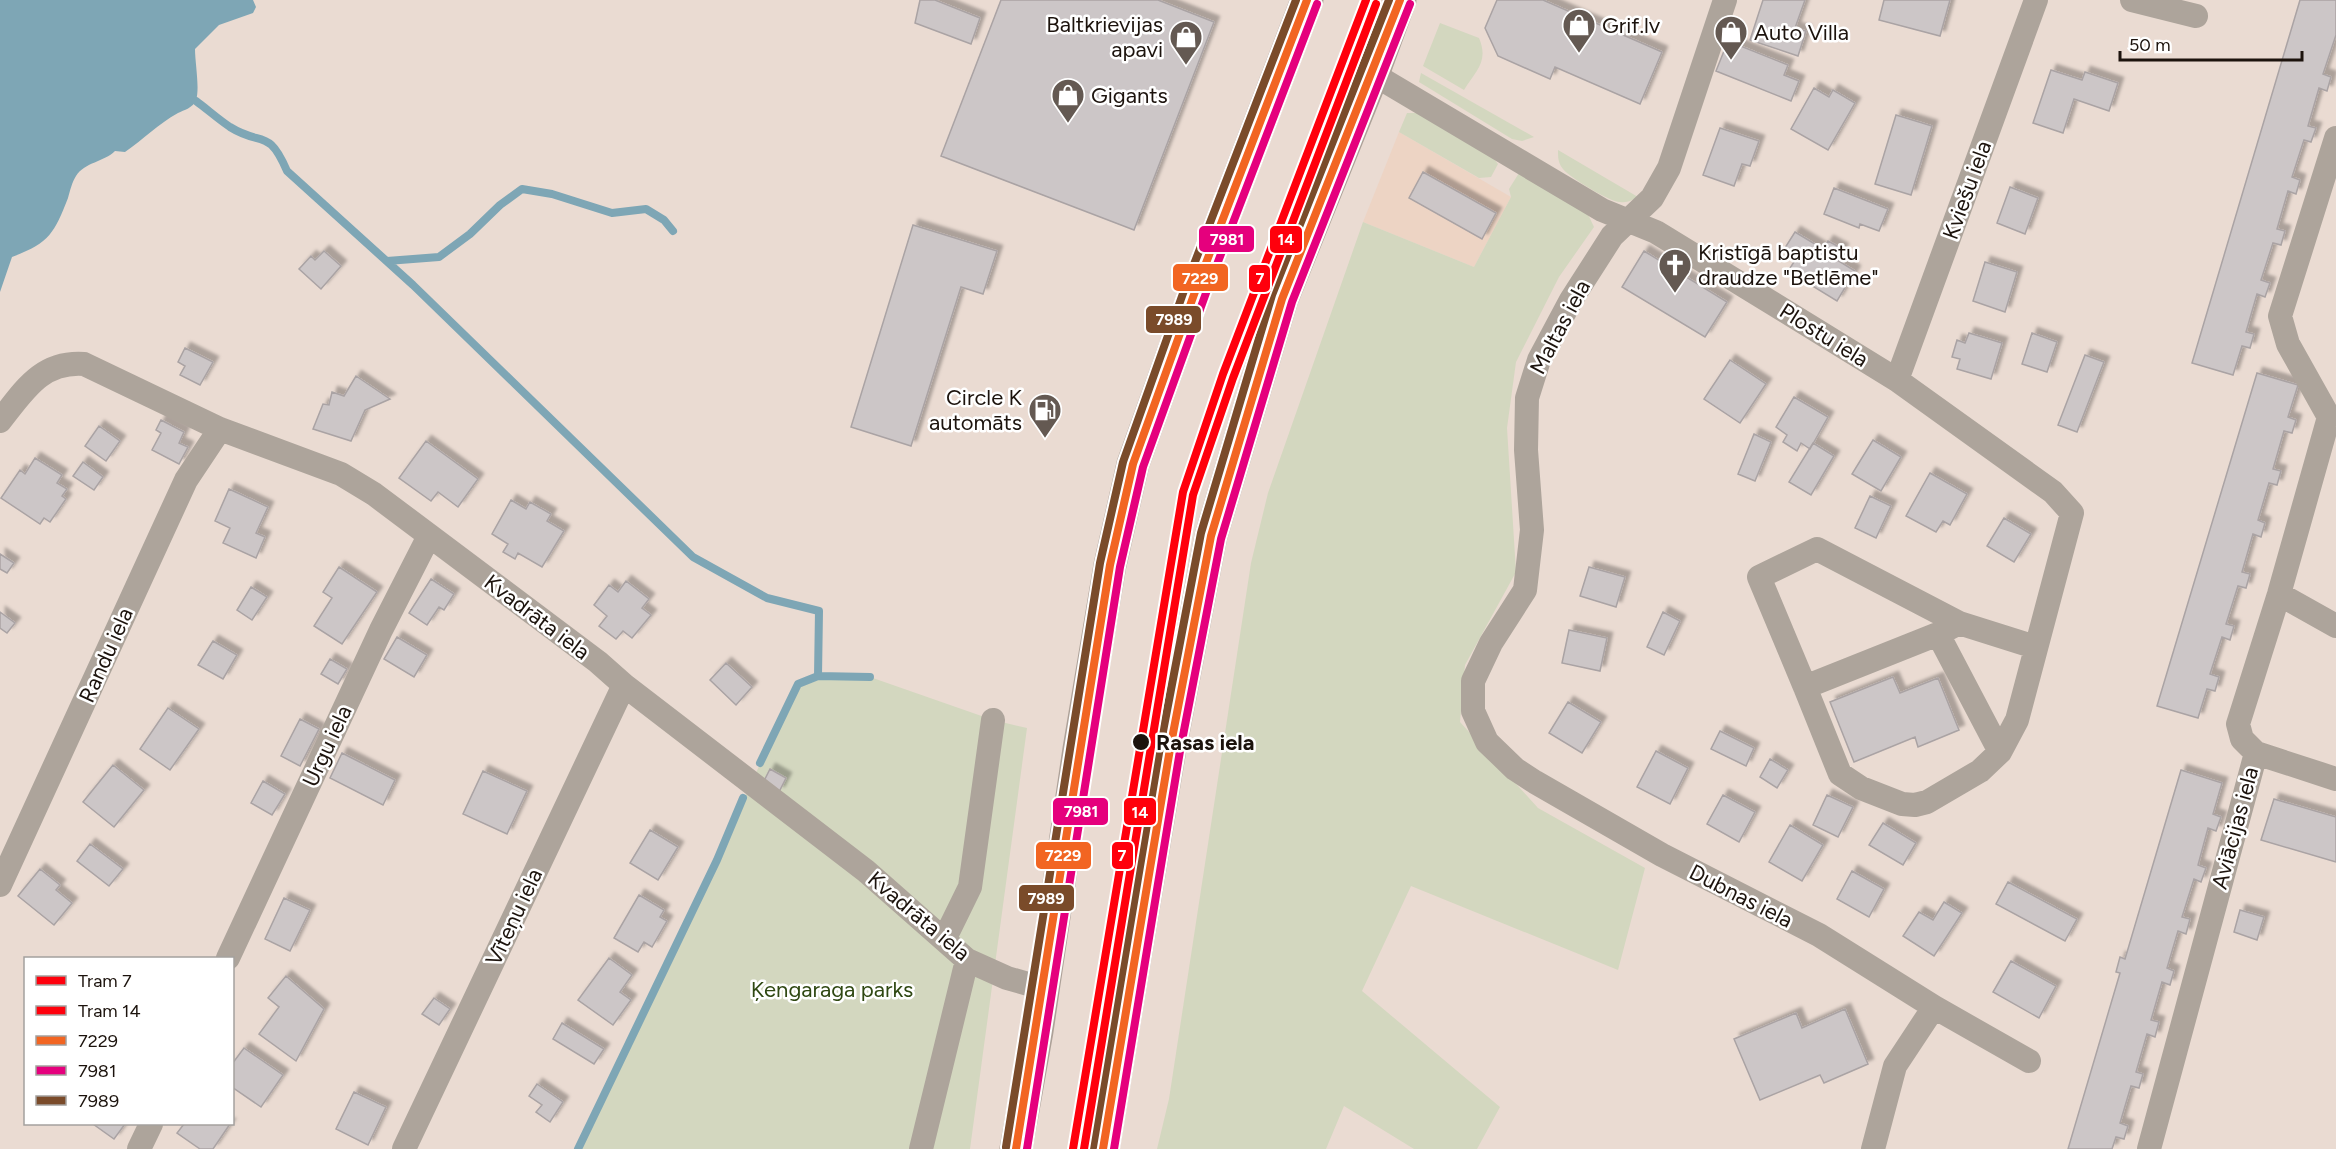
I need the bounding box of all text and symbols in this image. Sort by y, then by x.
shop icon: Grif.lv [1561,7,1597,54]
place label: Baltkrievijas apavi [1046,11,1163,63]
place label: Grif.lv [1602,12,1661,39]
shop icon: Auto Villa [1713,14,1749,61]
shop icon: Baltkrievijas apavi [1168,19,1204,66]
place label: Auto Villa [1754,19,1849,46]
scale bar [2120,24,2302,62]
text: 50 m [2129,34,2171,56]
shop icon: Gigants [1050,77,1086,124]
place label: Gigants [1091,82,1168,109]
street label: Kviešu iela [1937,137,1997,243]
line badge: 7981 [1198,225,1255,253]
line badge: 14 [1269,225,1303,254]
text: 7981 [1210,230,1244,249]
text: 14 [1278,230,1294,249]
place label: Kristīgā baptistu draudze "Betlēme" [1698,239,1878,291]
church icon: Kristīgā baptistu draudze "Betlēme" [1657,247,1693,294]
line badge: 7229 [1172,263,1229,292]
line badge: 7 [1248,264,1271,293]
text: 7229 [1182,269,1218,288]
text: 7 [1256,269,1265,288]
street label: Maltas iela [1524,275,1596,379]
street label: Plostu iela [1775,297,1873,373]
line badge: 7989 [1145,305,1202,334]
text: 7989 [1155,310,1193,329]
place label: Circle K automāts [929,384,1023,436]
fuel station icon: Circle K automāts [1027,392,1063,439]
street label: Kvadrāta iela [479,569,595,665]
street label: Randu iela [73,603,139,707]
street label: Urgu iela [296,701,358,791]
place label: Rasas iela [1156,729,1254,756]
marker: Rasas iela [1131,732,1151,752]
street label: Aviācijas iela [2206,764,2264,892]
line badge: 7981 [1052,797,1109,826]
line badge: 14 [1123,797,1157,826]
text: 7981 [1064,802,1098,821]
text: 14 [1132,803,1148,822]
line badge: 7229 [1035,841,1092,870]
line badge: 7 [1111,841,1134,870]
text: 7229 [1045,846,1081,865]
text: 7 [1118,846,1127,865]
street label: Dubnas iela [1685,858,1797,934]
street label: Vīteņu iela [480,864,548,970]
street label: Kvadrāta iela [862,865,976,967]
line badge: 7989 [1018,884,1075,912]
text: 7989 [1027,889,1065,908]
legend [24,957,234,1125]
text: Tram 7 [78,970,132,992]
park label: Ķengaraga parks [751,976,913,1003]
text: Tram 14 [78,1000,141,1022]
text: 7229 [78,1030,118,1052]
text: 7981 [78,1060,116,1082]
text: 7989 [78,1090,119,1112]

